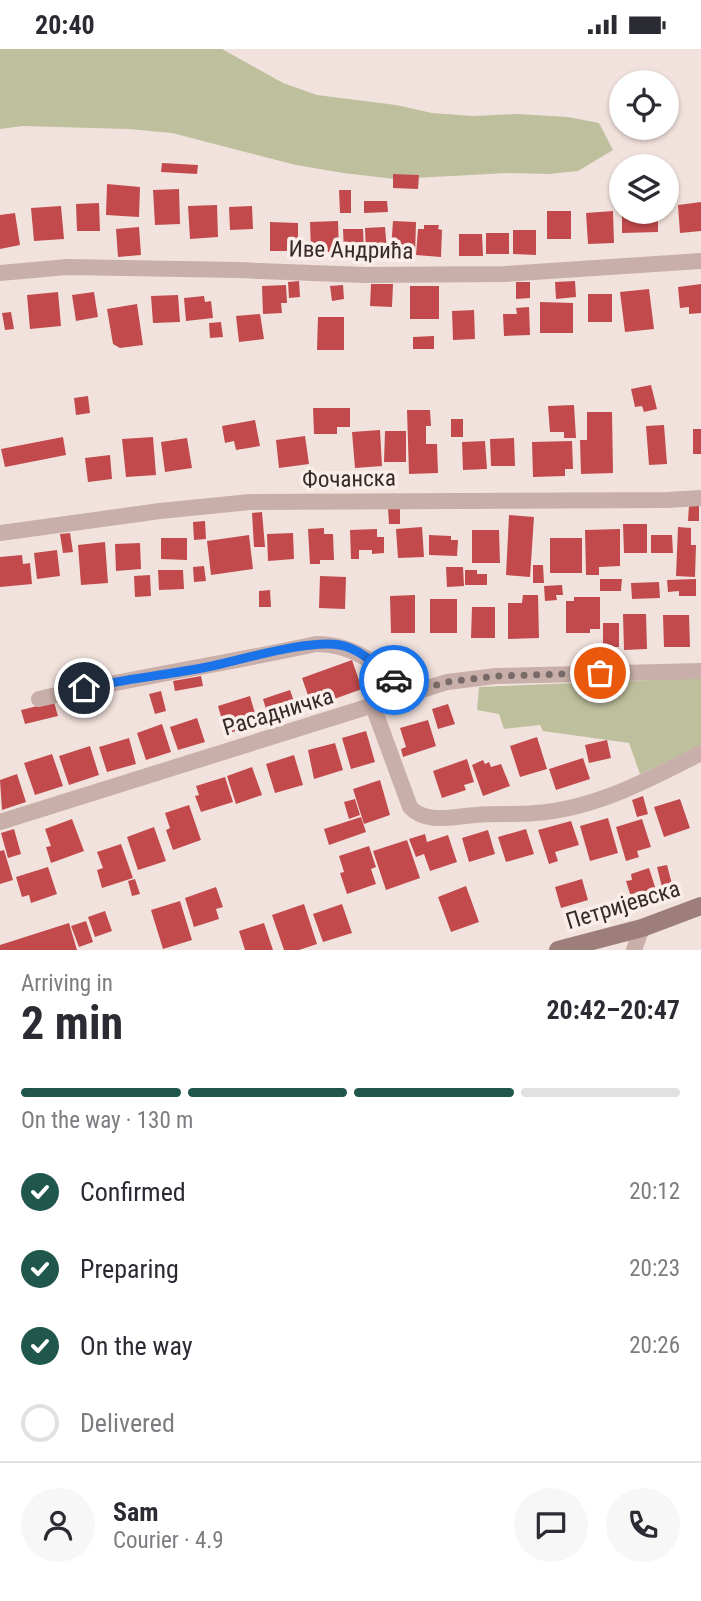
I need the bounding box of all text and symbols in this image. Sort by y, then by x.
text: 20:40 [35,10,95,40]
map controls [609,70,679,224]
button: locate [609,70,679,140]
button: layers [609,154,679,224]
street label: Иве Андрића [288,235,414,265]
street label: Фочанска [302,465,396,493]
pin [570,643,630,703]
courier [359,645,429,715]
icon: bag [581,654,619,692]
pin [54,658,114,718]
icon: car [375,661,413,699]
icon: home [65,669,103,707]
street label: Расадничка [219,682,337,742]
street label: Петријевска [563,875,683,935]
text: Arriving in [21,970,113,997]
text: 20:42–20:47 [546,995,680,1025]
text: 2 min [21,996,123,1050]
text: On the way · 130 m [21,1107,193,1134]
icon: check [21,1173,59,1211]
text: Confirmed [80,1177,186,1207]
text: 20:12 [629,1178,680,1205]
icon: check [21,1250,59,1288]
text: Preparing [80,1254,179,1284]
text: 20:23 [629,1255,680,1282]
icon: check [21,1327,59,1365]
text: On the way [80,1331,193,1361]
text: 20:26 [629,1332,680,1359]
text: Delivered [80,1408,175,1438]
button: person [21,1488,95,1562]
button: chat [514,1488,588,1562]
button: phone [606,1488,680,1562]
text: Sam [113,1497,159,1527]
text: Courier · 4.9 [113,1527,224,1554]

